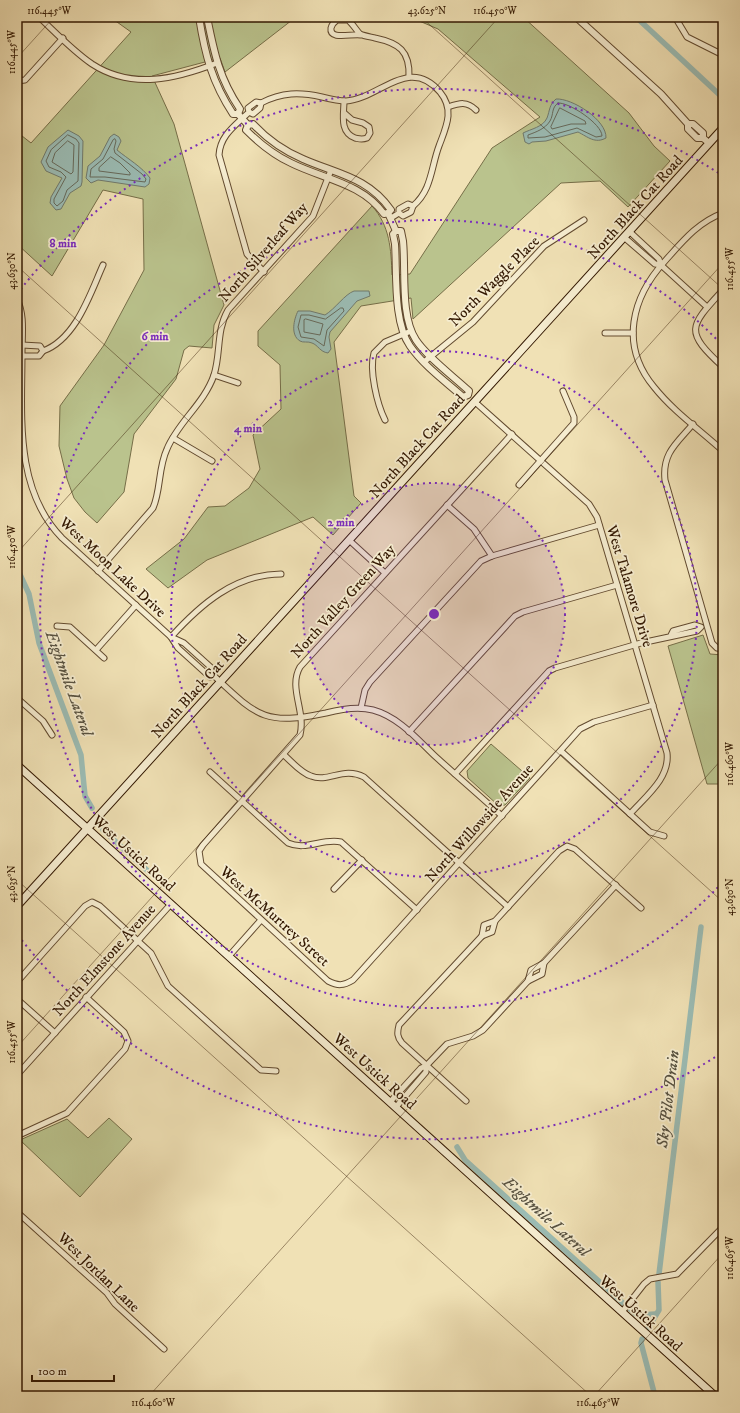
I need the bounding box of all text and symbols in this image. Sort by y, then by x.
text: 116.445°W [27,5,72,17]
text: 43.625°N [408,5,446,17]
text: 116.450°W [473,5,518,17]
text: 116.445°W [6,29,18,74]
street label: North Black Cat Road [584,151,687,263]
street label: North Silverleaf Way [215,198,313,306]
street label: North Waggle Place [445,232,544,331]
text: 8 min [50,236,77,251]
text: 116.455°W [724,247,736,290]
text: 43.630°N [6,252,18,290]
text: 6 min [141,329,169,344]
street label: North Black Cat Road [366,390,469,502]
text: 4 min [233,421,263,436]
street label: West Moon Lake Drive [55,512,170,622]
text: 2 min [328,515,355,530]
street label: West Talamore Drive [602,522,657,649]
text: 116.450°W [6,524,18,569]
street label: North Valley Green Way [287,540,400,662]
centre of rings [427,607,441,621]
water label: Eightmile Lateral [40,627,98,740]
street label: North Black Cat Road [148,630,251,742]
text: 116.460°W [724,741,736,786]
street label: North Willowside Avenue [421,760,538,887]
street label: West Ustick Road [87,810,180,896]
street label: West McMurtrey Street [215,861,334,971]
text: 43.635°N [6,865,18,903]
text: 43.630°N [724,878,736,916]
street label: North Elmstone Avenue [49,900,160,1020]
text: 116.455°W [6,1020,18,1063]
street label: West Ustick Road [328,1028,421,1114]
water label: Sky Pilot Drain [652,1049,684,1150]
water label: Eightmile Lateral [498,1172,595,1262]
street label: West Jordan Lane [53,1228,144,1316]
text: 116.465°W [724,1236,736,1280]
street label: West Ustick Road [594,1270,687,1356]
scale bar [32,1357,114,1383]
text: 100 m [38,1364,67,1379]
text: 116.460°W [131,1397,176,1409]
text: 116.465°W [576,1397,620,1409]

